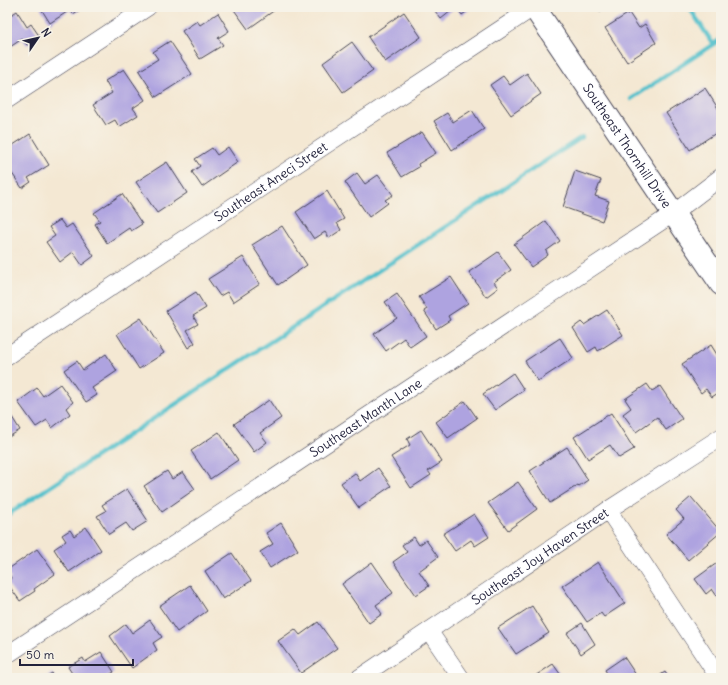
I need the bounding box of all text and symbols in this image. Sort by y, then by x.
north arrow [18,18,58,58]
text: N [38,25,54,39]
street label: Southeast Thornhill Drive [579,80,675,211]
street label: Southeast Aneci Street [211,138,331,225]
street label: Southeast Manth Lane [306,374,425,461]
street label: Southeast Joy Haven Street [468,503,612,608]
scale bar [20,641,133,667]
text: 50 m [26,647,55,662]

